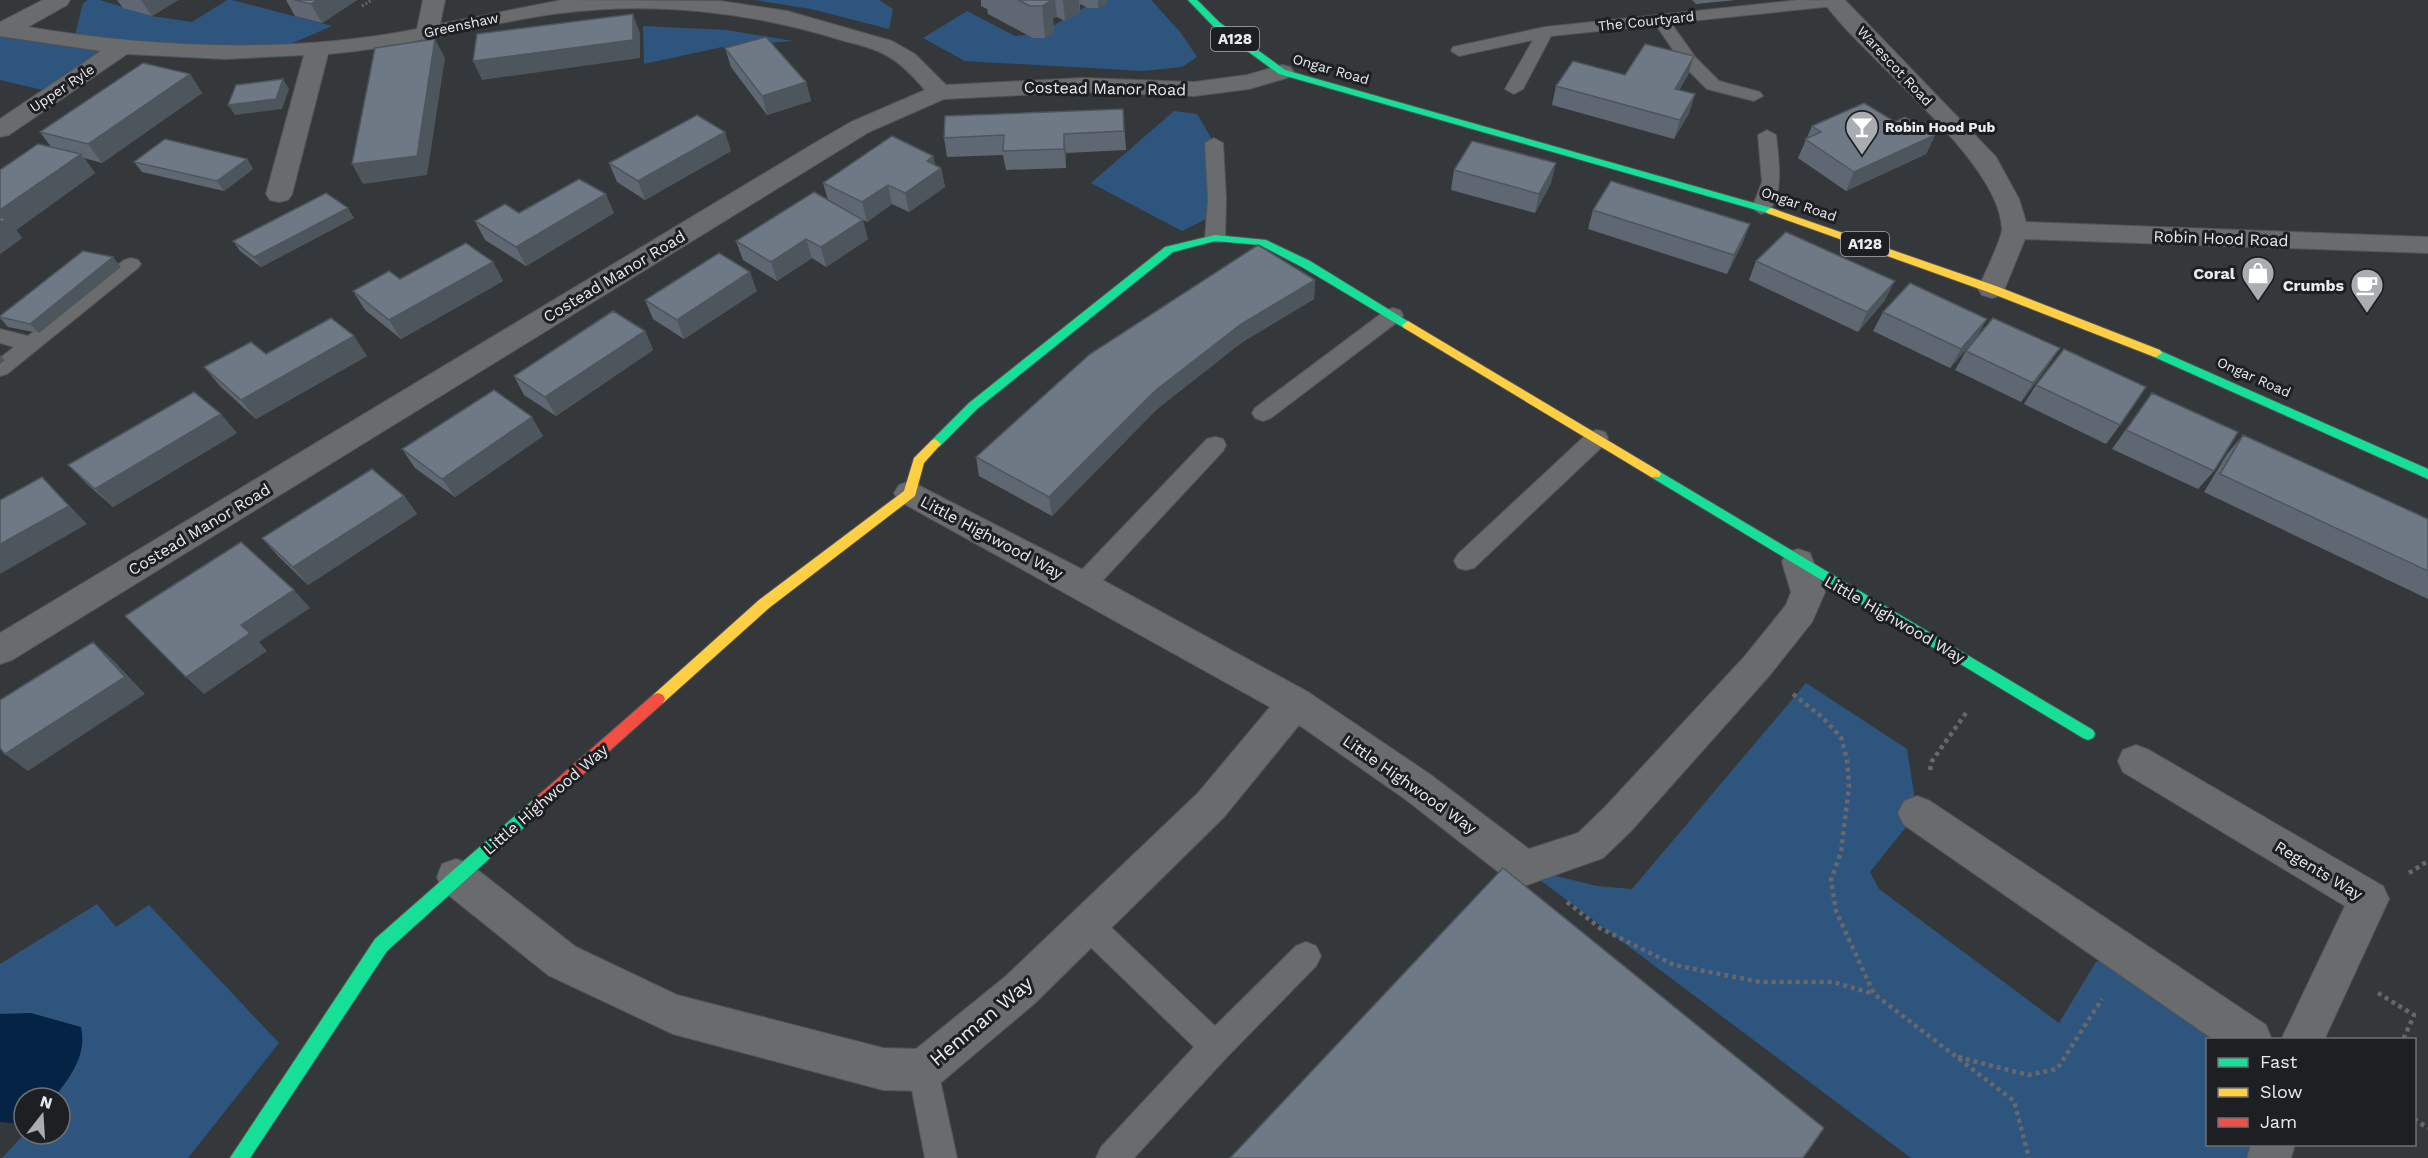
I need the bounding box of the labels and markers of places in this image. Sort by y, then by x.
bar icon: Robin Hood Pub [1844,109,1880,156]
place label: Robin Hood Pub [1885,119,1995,135]
shop icon: Coral [2240,255,2276,302]
place label: Coral [2193,264,2236,283]
cafe icon: Crumbs [2349,267,2385,314]
place label: Crumbs [2283,276,2344,295]

